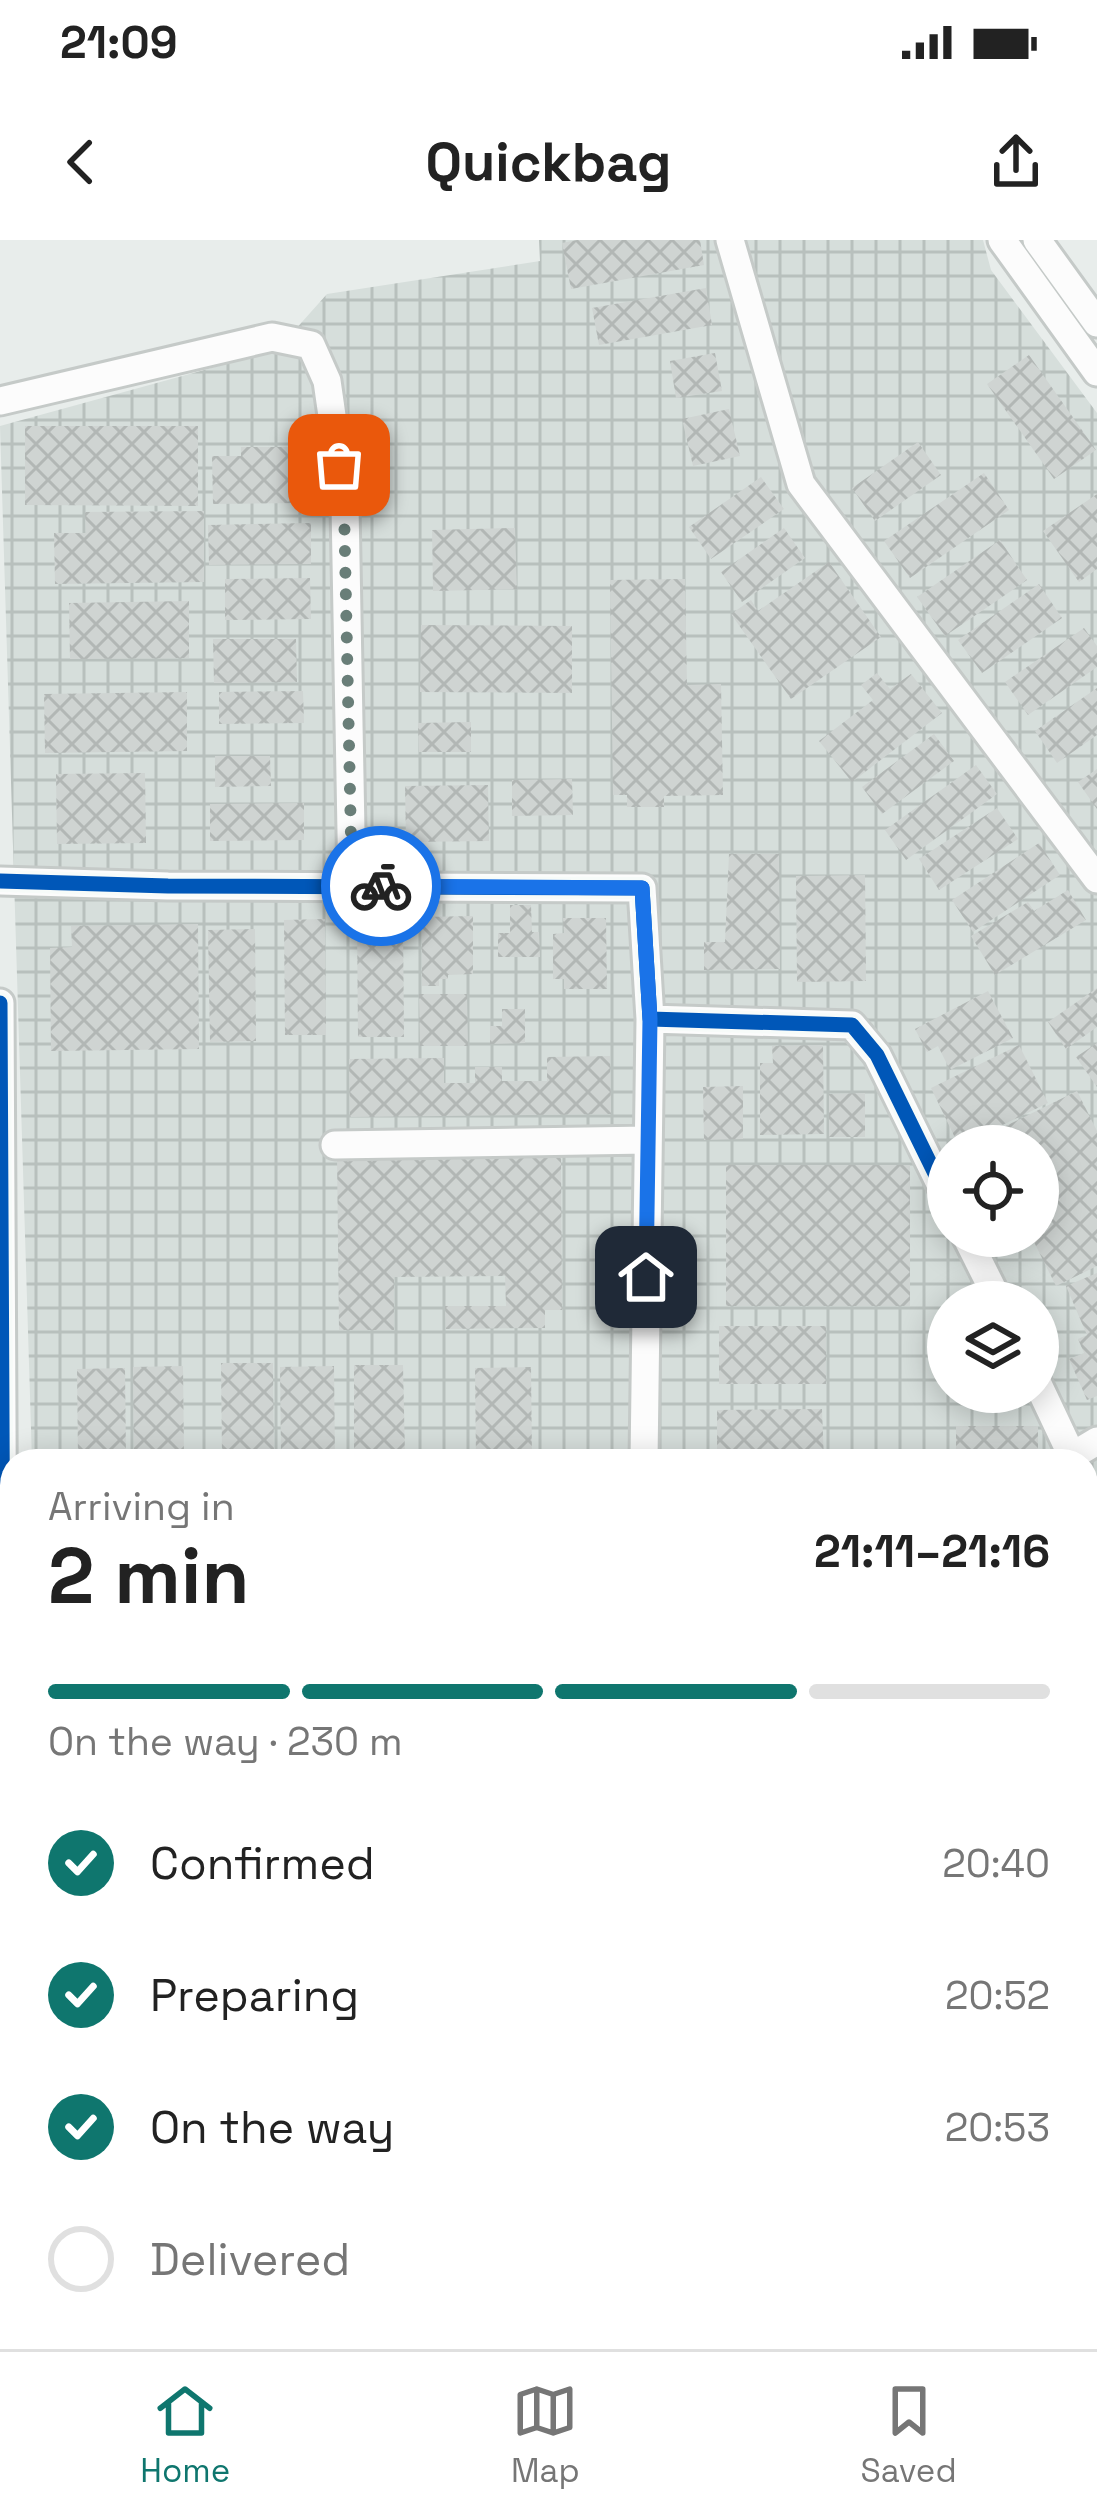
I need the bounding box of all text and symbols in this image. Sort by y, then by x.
text: 21:09 [60,14,177,71]
text: Quickbag [426,128,671,197]
icon: back [48,129,114,195]
icon: share [983,129,1049,195]
pin [288,414,390,516]
icon: bag [306,432,372,498]
courier [321,826,441,946]
icon: bike [348,853,414,919]
map controls [927,1125,1059,1413]
button: locate [927,1125,1059,1257]
pin [595,1226,697,1328]
icon: home [613,1244,679,1310]
button: layers [927,1281,1059,1413]
text: Arriving in [48,1482,235,1531]
text: 21:11–21:16 [814,1523,1050,1580]
text: 2 min [48,1526,250,1626]
text: On the way · 230 m [48,1717,403,1766]
icon: check [48,1830,114,1896]
text: Confirmed [150,1835,375,1892]
text: 20:40 [942,1839,1050,1888]
icon: check [48,1962,114,2028]
text: Preparing [150,1967,359,2024]
text: 20:52 [945,1971,1050,2020]
icon: check [48,2094,114,2160]
text: On the way [150,2099,394,2156]
text: 20:53 [945,2103,1050,2152]
text: Delivered [150,2231,350,2288]
tab: Home [140,2378,230,2492]
tab: Map [511,2378,580,2492]
tab: Saved [860,2378,957,2492]

